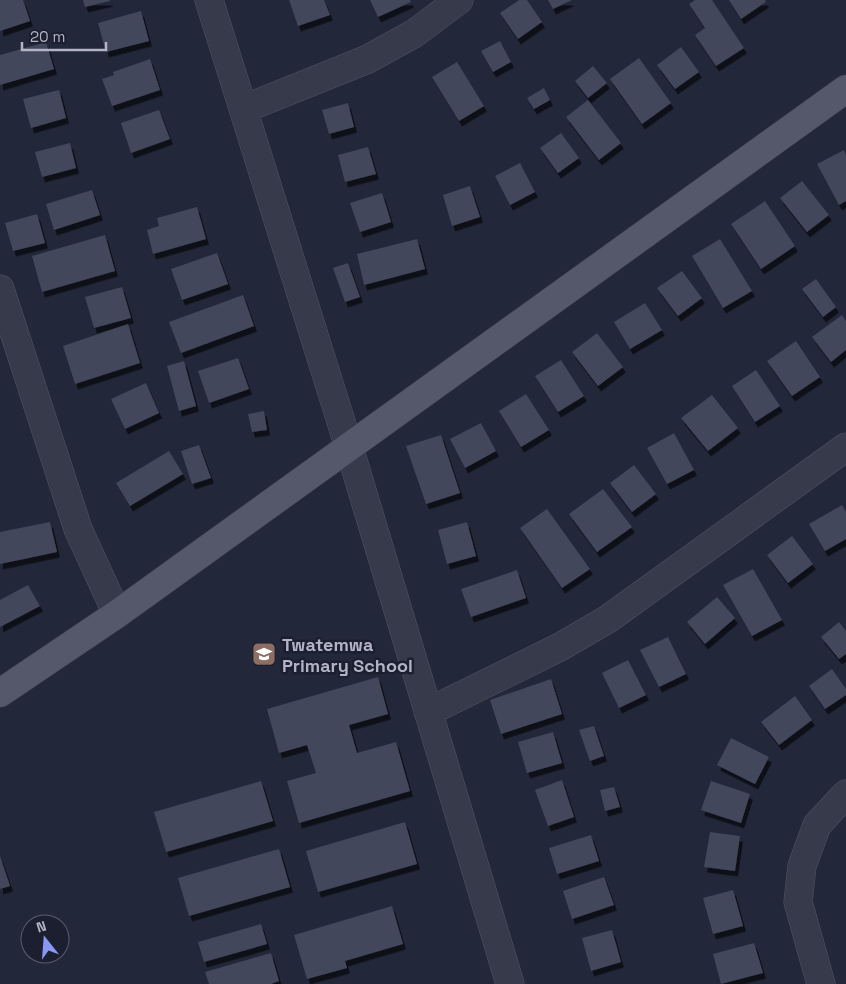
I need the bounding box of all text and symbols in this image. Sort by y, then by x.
scale bar [22,20,106,52]
text: 20 m [30,27,65,46]
place label: Twatemwa Primary School [282,633,413,677]
school or university icon: Twatemwa Primary School [251,641,277,667]
north arrow [20,914,70,964]
text: N [34,917,48,937]

